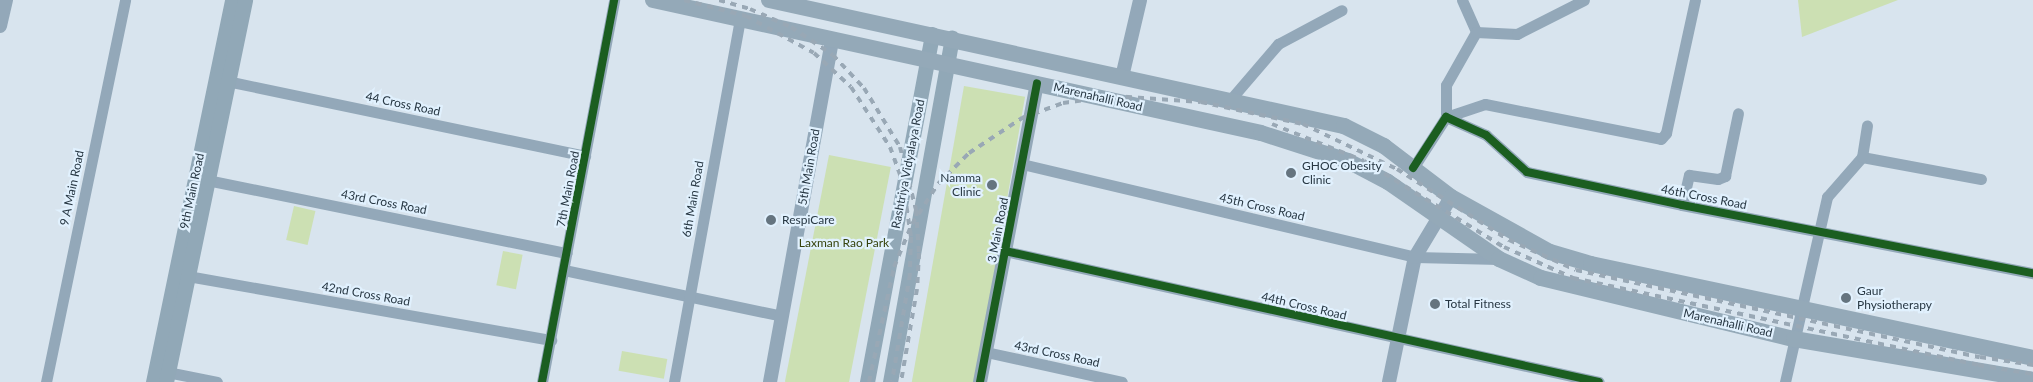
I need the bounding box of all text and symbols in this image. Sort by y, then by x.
street label: Marenahalli Road [1052,80,1144,114]
street label: 44 Cross Road [364,89,442,119]
street label: Rashtriya Vidyalaya Road [888,98,928,230]
street label: 5th Main Road [795,128,823,206]
street label: 9 A Main Road [57,149,87,227]
street label: 7th Main Road [554,150,582,228]
street label: 9th Main Road [177,152,207,230]
place label: GHOC Obesity Clinic [1302,159,1382,187]
street label: 6th Main Road [679,160,707,238]
marker: GHOC Obesity Clinic [1284,166,1298,180]
place label: Namma Clinic [940,171,981,199]
marker: Namma Clinic [985,178,999,192]
street label: 46th Cross Road [1660,182,1748,212]
street label: 43rd Cross Road [340,187,428,217]
street label: 45th Cross Road [1218,190,1306,224]
street label: 3 Main Road [985,196,1011,264]
marker: RespiCare [764,213,778,227]
place label: RespiCare [782,213,835,227]
park label: Laxman Rao Park [799,236,889,250]
street label: 42nd Cross Road [321,279,411,309]
place label: Gaur Physiotherapy [1857,284,1932,312]
street label: 44th Cross Road [1260,289,1348,323]
marker: Gaur Physiotherapy [1839,291,1853,305]
place label: Total Fitness [1445,297,1511,311]
marker: Total Fitness [1429,298,1441,310]
street label: Marenahalli Road [1682,306,1774,340]
street label: 43rd Cross Road [1013,338,1101,370]

